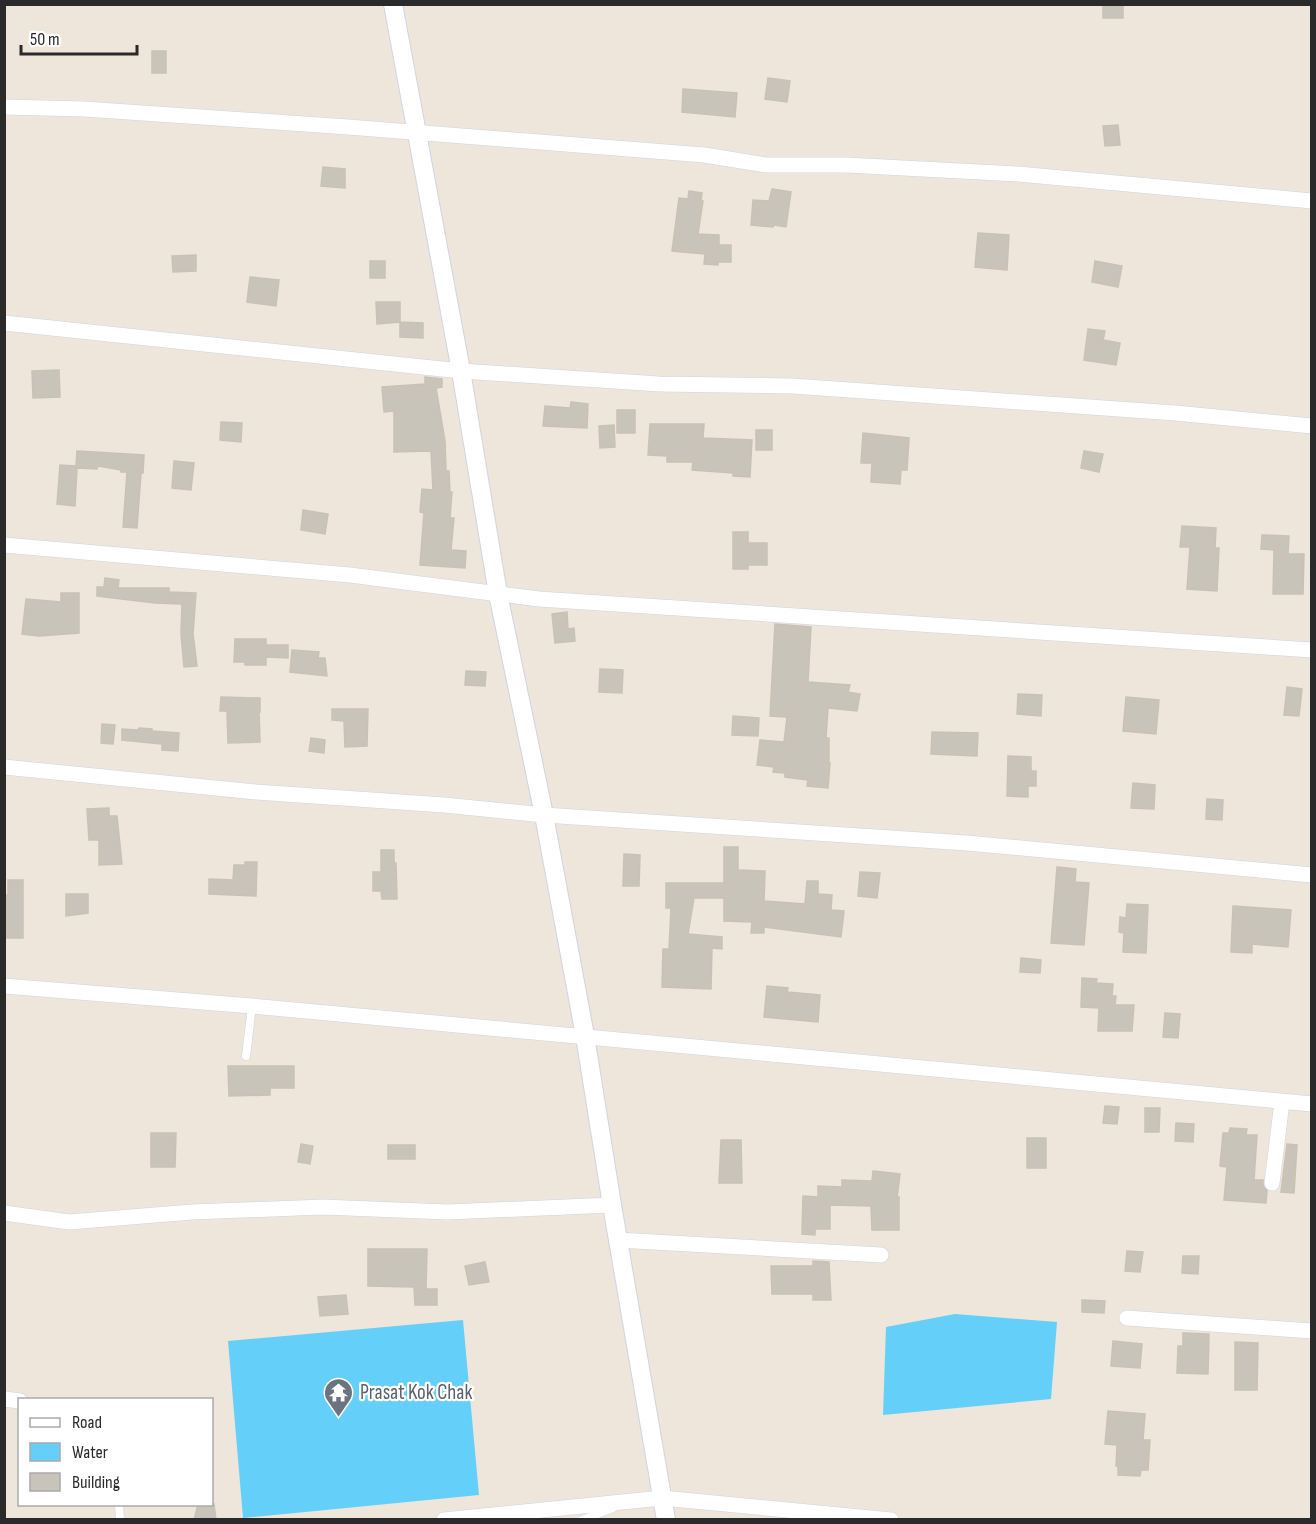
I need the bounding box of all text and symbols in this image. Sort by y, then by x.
scale bar [21,18,136,56]
text: 50 m [30,29,60,50]
temple icon: Prasat Kok Chak [323,1376,355,1418]
place label: Prasat Kok Chak [360,1380,472,1405]
legend [18,1398,213,1506]
text: Road [72,1412,102,1433]
text: Water [72,1442,108,1463]
text: Building [72,1472,120,1493]

